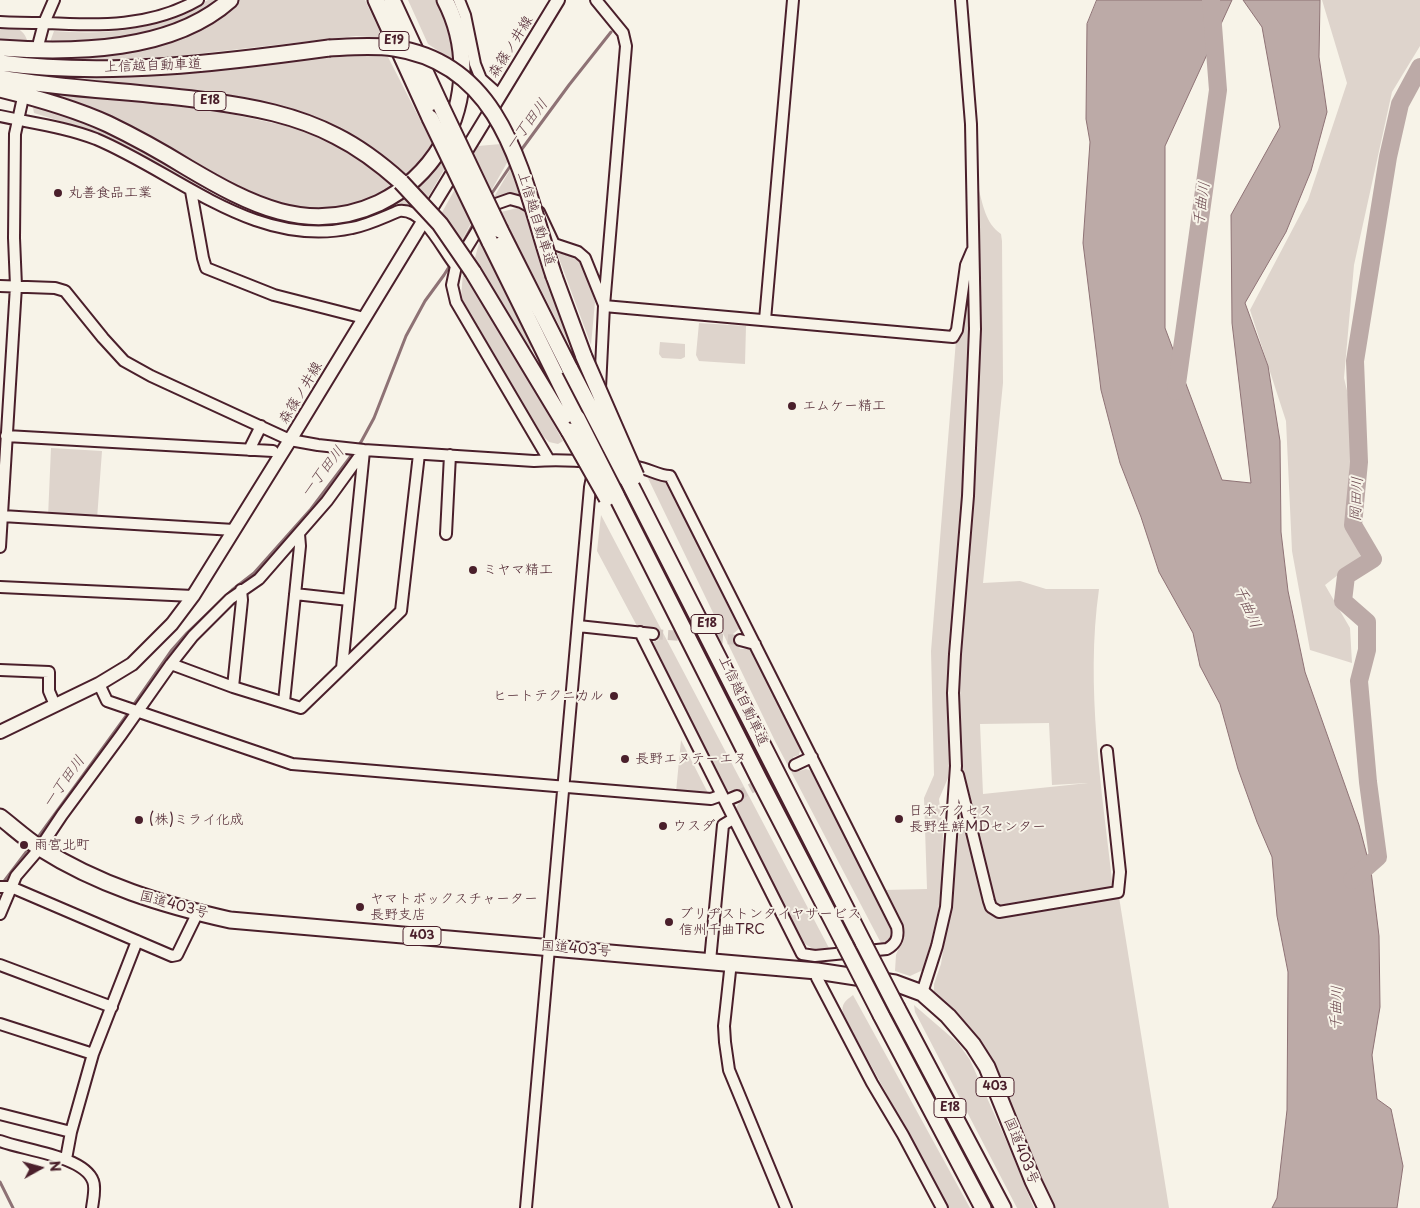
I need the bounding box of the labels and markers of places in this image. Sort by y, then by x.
place label: 丸善食品工業 [68,185,152,201]
marker: 丸善食品工業 [52,187,64,199]
place label: エムケー精工 [802,398,886,414]
marker: エムケー精工 [786,400,798,412]
place label: ミヤマ精工 [483,562,553,578]
marker: ミヤマ精工 [467,564,479,576]
place label: ヒートテクニカル [493,688,604,704]
marker: ヒートテクニカル [608,690,620,702]
place label: 長野エヌテーエヌ [635,751,747,767]
marker: 長野エヌテーエヌ [619,753,631,765]
place label: 日本アクセス 長野生鮮MDセンター [909,803,1046,836]
place label: (株)ミライ化成 [149,812,244,828]
marker: 日本アクセス 長野生鮮MDセンター [893,813,905,825]
marker: (株)ミライ化成 [133,814,145,826]
place label: ウスダ [673,818,715,834]
marker: ウスダ [657,820,669,832]
place label: 雨宮北町 [34,837,90,853]
marker: 雨宮北町 [18,839,30,851]
place label: ヤマトボックスチャーター 長野支店 [370,891,538,924]
marker: ヤマトボックスチャーター 長野支店 [354,901,366,913]
place label: ブリヂストンタイヤサービス 信州千曲TRC [679,906,861,939]
marker: ブリヂストンタイヤサービス 信州千曲TRC [663,916,675,928]

